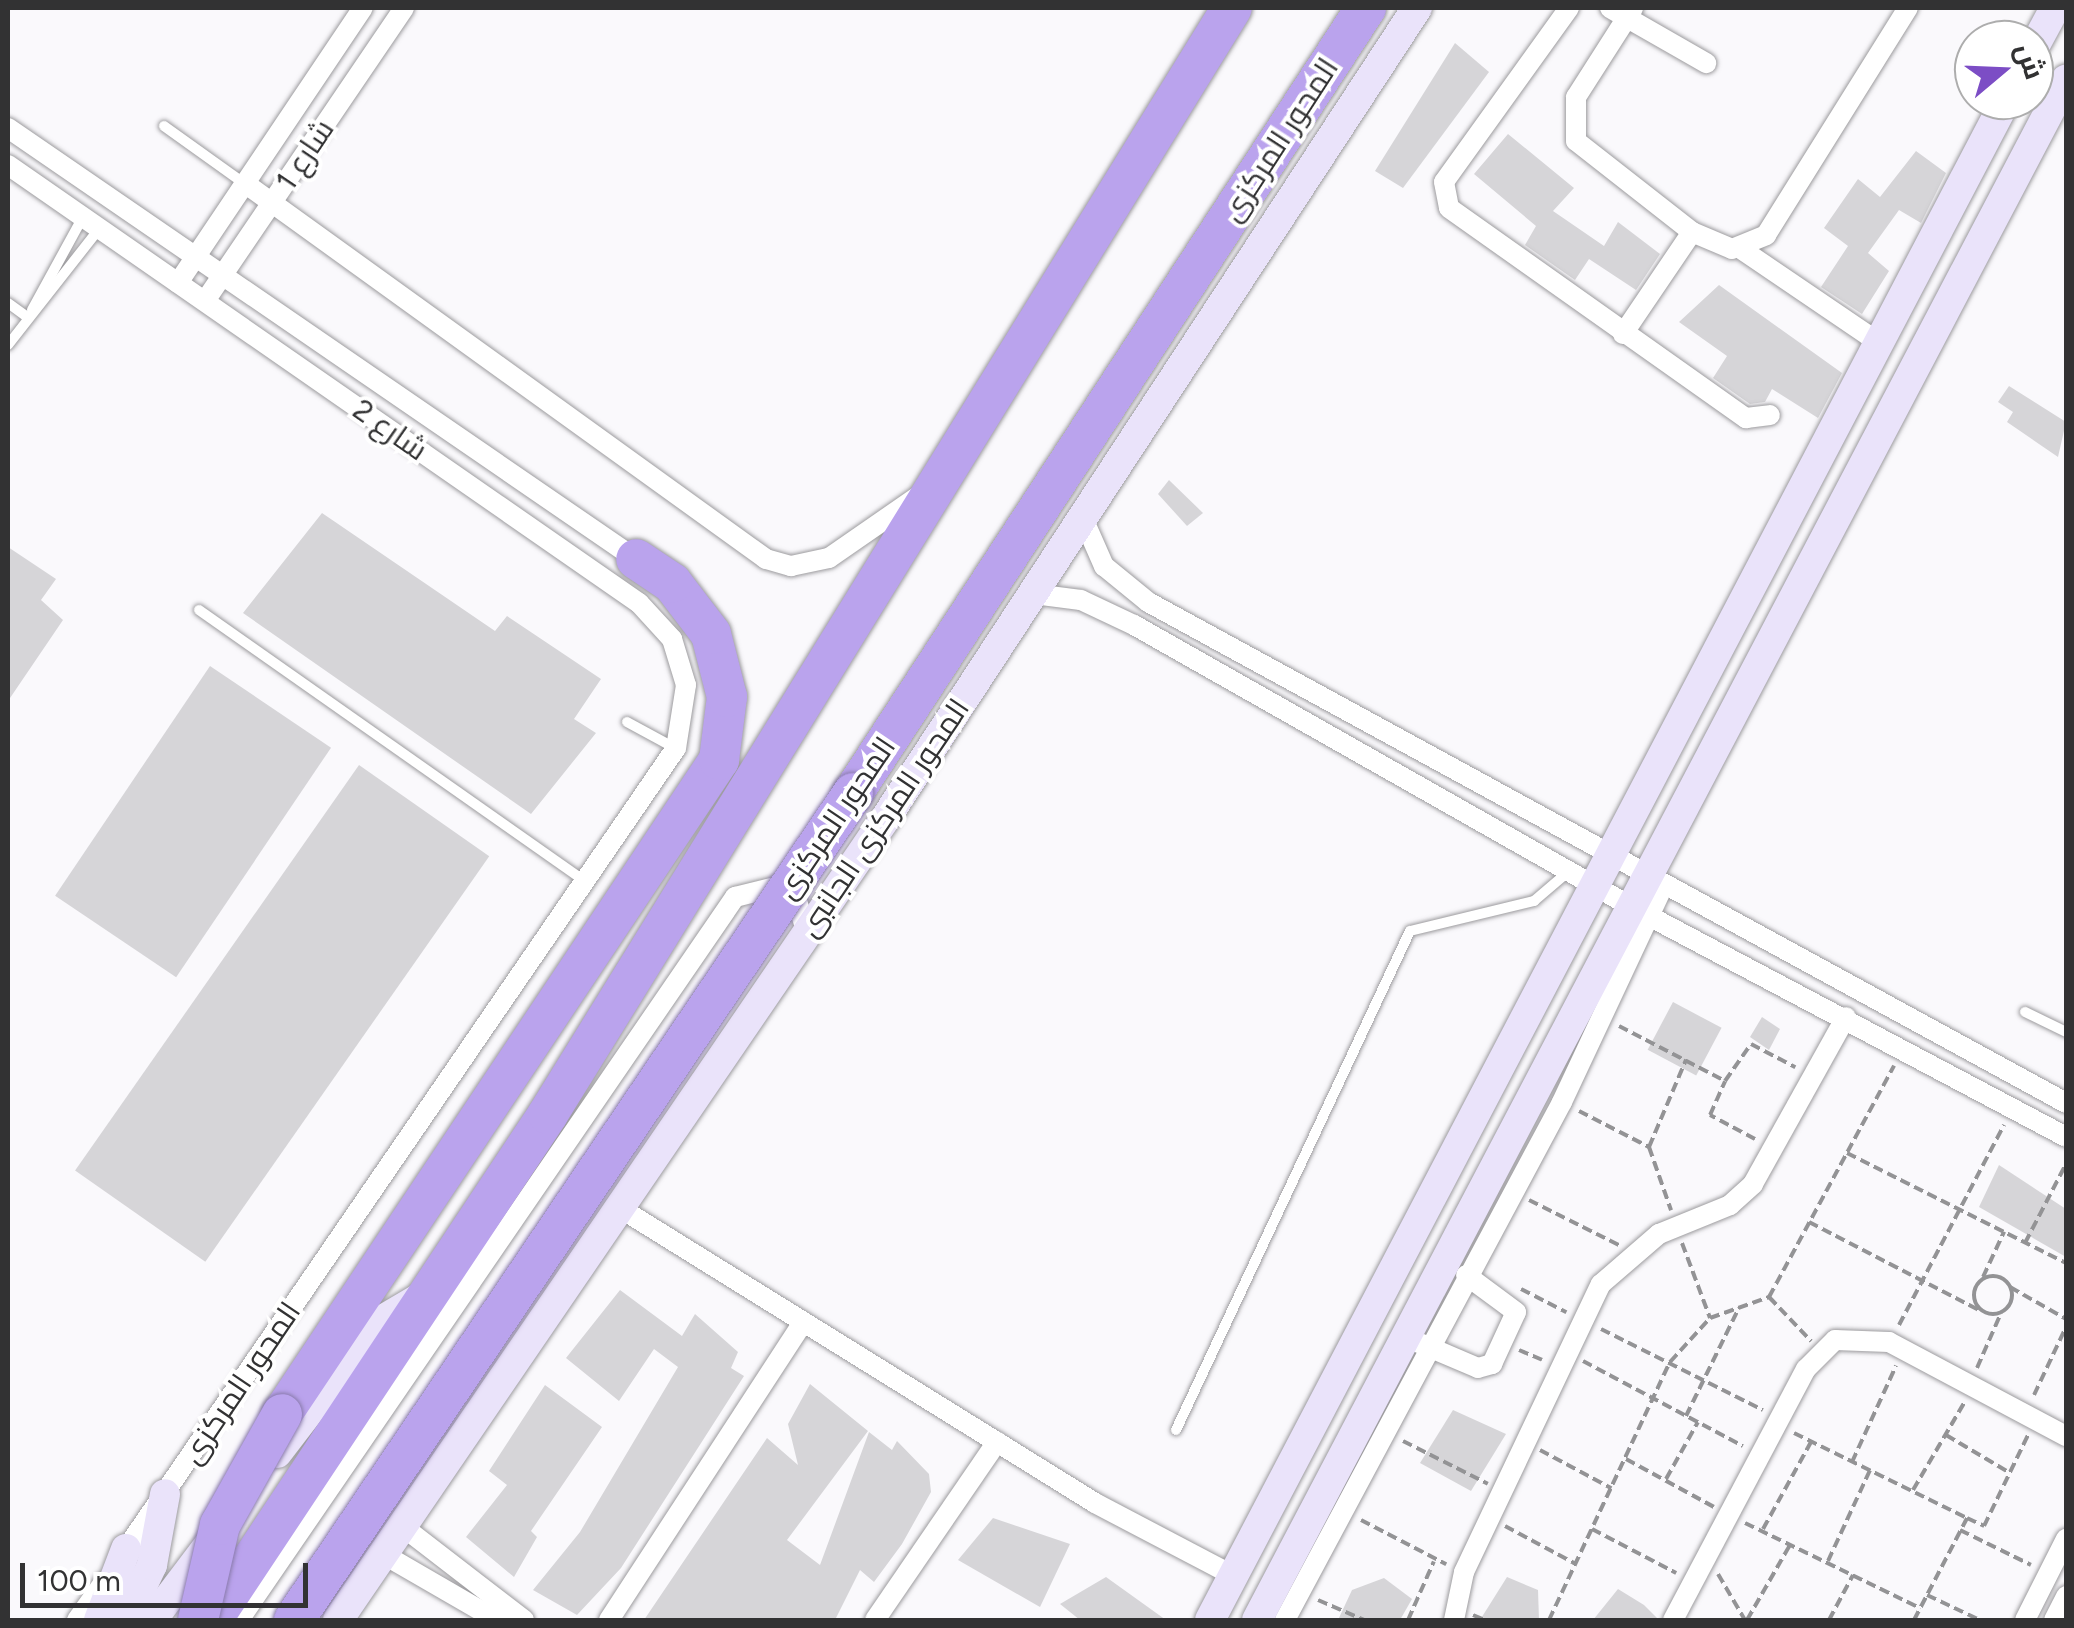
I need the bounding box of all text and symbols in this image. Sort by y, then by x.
north arrow [1954,20,2054,120]
text: ش [2009,38,2052,83]
street label: المحور المركزى [1214,52,1346,228]
street label: شارع 1 [268,113,342,197]
street label: شارع 2 [346,392,434,468]
street label: المحور المركزى الجانبى [791,692,977,944]
street label: المحور المركزى [769,730,903,906]
street label: المحور المركزى [174,1295,308,1471]
scale bar [25,1543,312,1605]
text: 100 m [37,1562,121,1599]

